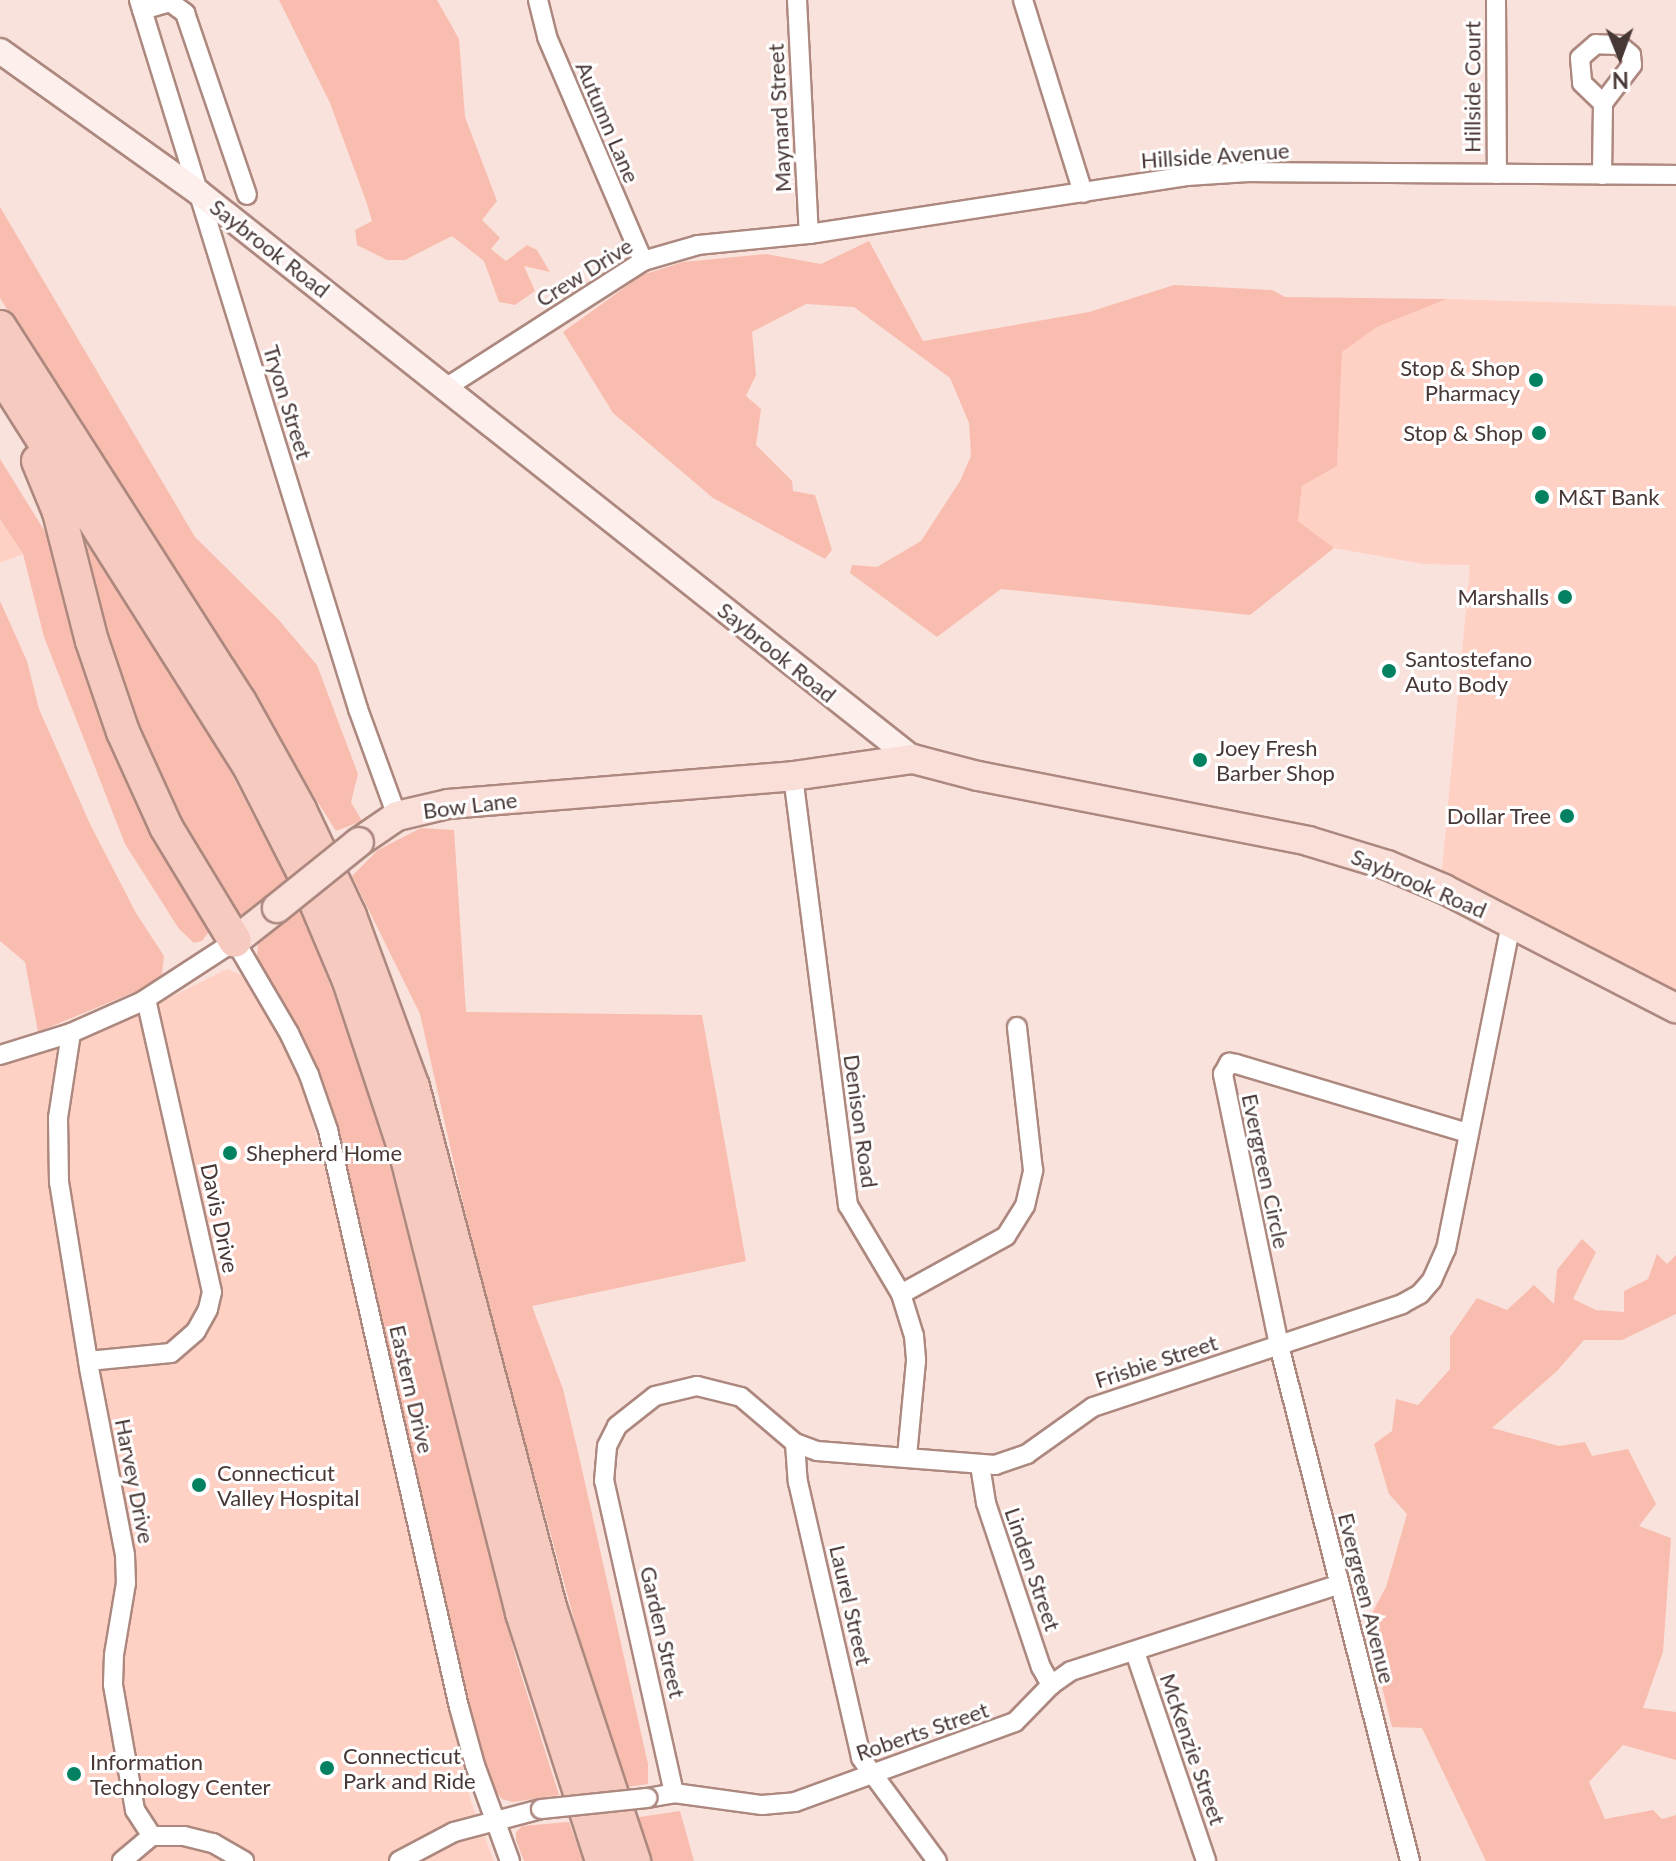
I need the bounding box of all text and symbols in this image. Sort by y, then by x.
north arrow [1580,16,1660,96]
street label: Hillside Court [1459,21,1485,153]
street label: Maynard Street [762,43,796,193]
street label: Autumn Lane [571,57,645,187]
text: N [1612,67,1629,94]
street label: Hillside Avenue [1140,137,1290,173]
street label: Saybrook Road [205,193,335,303]
street label: Crew Drive [531,232,637,312]
street label: Tryon Street [258,342,318,462]
place label: Stop & Shop Pharmacy [1400,354,1520,406]
marker: Stop & Shop Pharmacy [1527,371,1545,389]
place label: Stop & Shop [1403,420,1523,446]
marker: Stop & Shop [1530,424,1548,442]
place label: M&T Bank [1558,484,1660,510]
marker: M&T Bank [1533,488,1551,506]
place label: Marshalls [1457,584,1549,610]
marker: Marshalls [1556,588,1574,606]
street label: Saybrook Road [713,596,841,708]
place label: Santostefano Auto Body [1405,645,1532,696]
marker: Santostefano Auto Body [1380,662,1398,680]
place label: Joey Fresh Barber Shop [1216,734,1335,786]
marker: Joey Fresh Barber Shop [1191,751,1209,769]
street label: Bow Lane [421,786,519,824]
place label: Dollar Tree [1446,803,1551,829]
marker: Dollar Tree [1558,807,1576,825]
street label: Saybrook Road [1347,843,1491,923]
street label: Denison Road [839,1053,883,1189]
street label: Evergreen Circle [1237,1091,1295,1251]
place label: Shepherd Home [246,1140,402,1166]
marker: Shepherd Home [221,1144,239,1162]
street label: Davis Drive [196,1161,244,1275]
street label: Eastern Drive [384,1322,440,1456]
street label: Frisbie Street [1091,1329,1221,1393]
street label: Harvey Drive [110,1416,160,1546]
place label: Connecticut Valley Hospital [217,1459,360,1510]
marker: Connecticut Valley Hospital [188,1474,210,1496]
street label: Linden Street [1000,1504,1066,1634]
street label: Evergreen Avenue [1333,1510,1401,1686]
street label: Laurel Street [824,1542,878,1668]
street label: Garden Street [635,1564,691,1700]
street label: McKenzie Street [1155,1670,1231,1828]
street label: Roberts Street [852,1696,992,1766]
place label: Connecticut Park and Ride [343,1742,476,1794]
place label: Information Technology Center [90,1748,271,1800]
marker: Connecticut Park and Ride [318,1759,336,1777]
marker: Information Technology Center [65,1765,83,1783]

